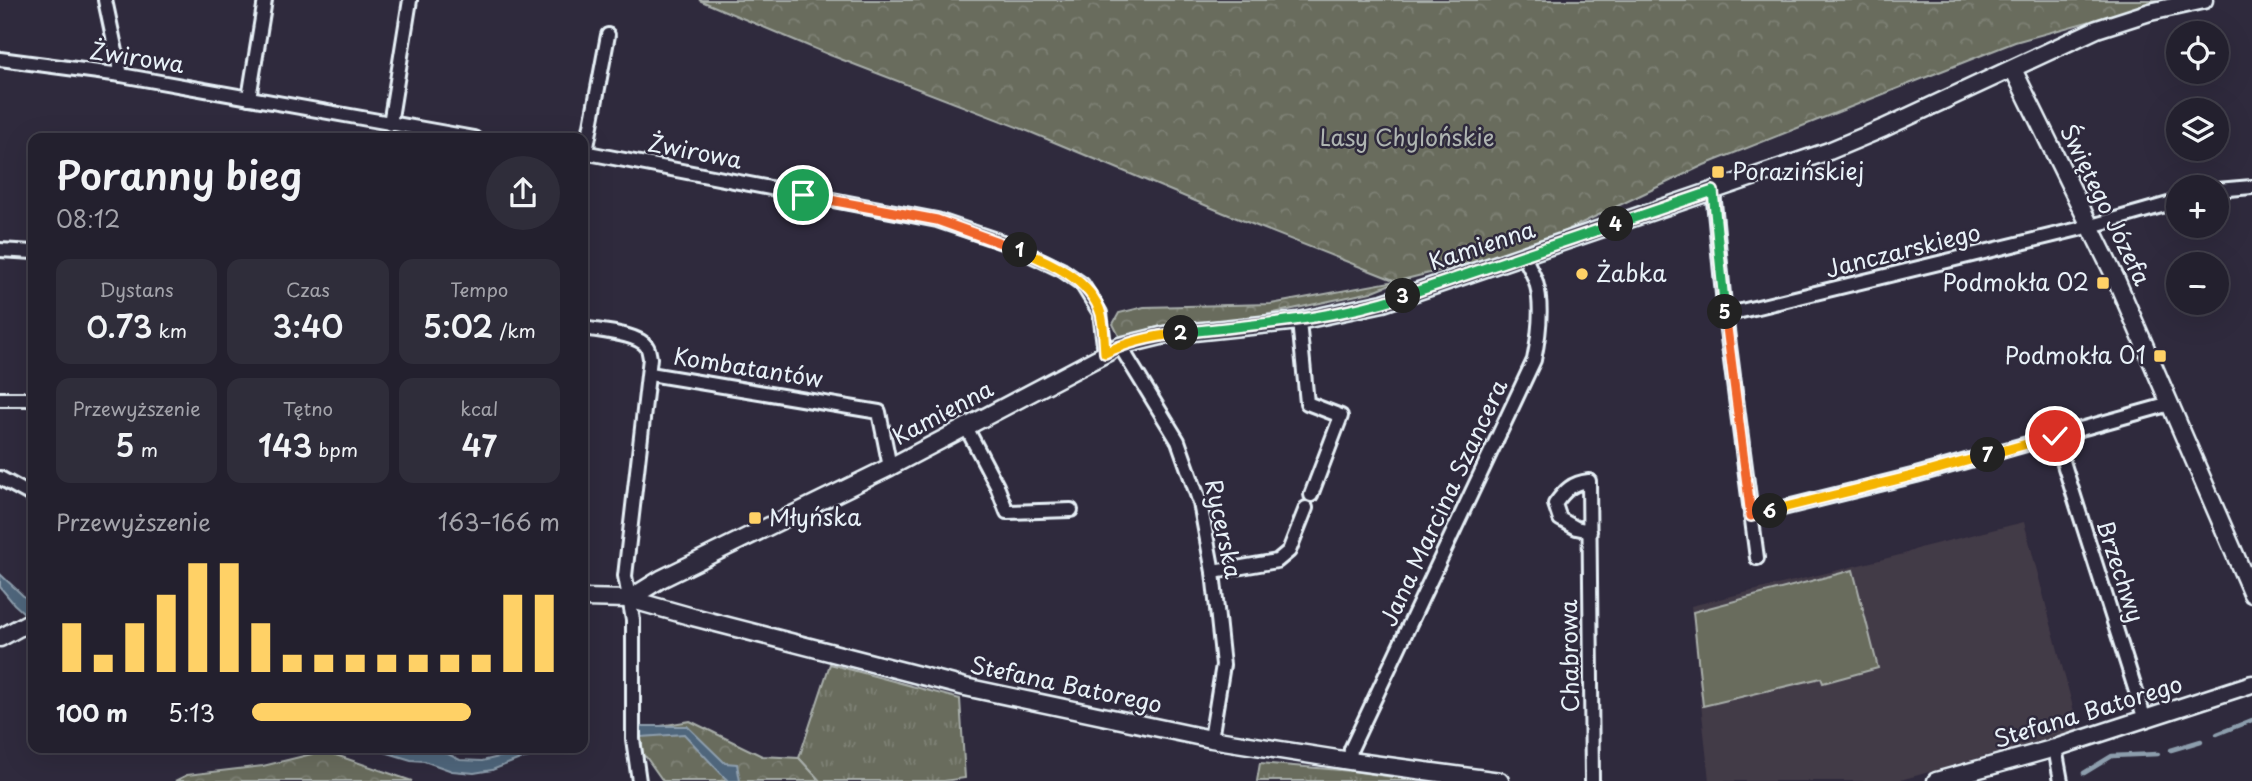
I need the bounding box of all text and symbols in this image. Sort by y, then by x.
map controls [2166,21,2229,315]
button: locate [2166,21,2229,84]
street label: Żwirowa [88,32,188,81]
button: layers [2166,98,2229,161]
street label: Świętego Józefa [2052,118,2161,291]
park label: Lasy Chylońskie [1320,119,1494,154]
street label: Żwirowa [645,124,746,177]
text: Poranny bieg [56,146,302,203]
place label: Porazińskiej [1732,153,1864,188]
button: share [486,156,560,230]
marker: Porazińskiej [1710,164,1726,180]
pin [773,165,833,225]
button: + [2166,175,2229,238]
icon: arrive [784,176,822,214]
text: 08:12 [56,201,120,236]
pin: 4 [1598,206,1634,242]
text: 4 [1609,209,1622,237]
street label: Kamienna [1424,211,1540,278]
street label: Janczarskiego [1822,213,1984,286]
pin: 1 [1002,232,1038,268]
text: 1 [1015,235,1024,263]
button: − [2166,252,2229,315]
place label: Żabka [1596,255,1667,290]
place label: Podmokła 02 [1942,264,2089,299]
marker: Żabka [1574,266,1590,282]
text: Dystans [100,275,174,303]
text: Czas [286,275,330,303]
text: Tempo [450,275,508,303]
marker: Podmokła 02 [2095,275,2111,291]
pin: 3 [1386,278,1420,314]
text: 3 [1396,281,1409,309]
pin: 5 [1708,294,1742,330]
text: 5 [1718,297,1731,325]
text: 0.73 [86,303,152,348]
text: 3:40 [273,303,343,348]
text: 5:02 [423,303,493,348]
text: km [152,316,187,344]
text: /km [493,316,536,344]
pin: 2 [1164,316,1198,350]
text: 2 [1174,318,1187,346]
street label: Kombatantów [671,337,826,396]
place label: Podmokła 01 [2005,337,2146,372]
marker: Podmokła 01 [2152,348,2168,364]
street label: Kamienna [886,370,1000,453]
street label: Jana Marcina Szancera [1370,373,1516,632]
text: Przewyższenie [73,394,201,422]
text: Tętno [283,394,333,422]
text: kcal [460,394,498,422]
pin [2025,406,2085,466]
icon: check [2036,417,2074,455]
text: 5 [115,422,135,467]
text: 143 [258,422,312,467]
text: 47 [462,422,497,467]
text: m [135,435,158,463]
text: bpm [312,435,358,463]
pin: 7 [1970,438,2006,472]
text: 7 [1982,440,1993,468]
street label: Rycerska [1197,476,1252,582]
pin: 6 [1752,494,1788,528]
text: 6 [1763,496,1776,524]
place label: Młyńska [769,499,862,534]
text: Przewyższenie [56,504,211,539]
text: 163–166 m [438,504,560,539]
marker: Młyńska [747,510,763,526]
street label: Brzechwy [2088,515,2154,626]
street label: Chabrowa [1550,599,1587,713]
street label: Stefana Batorego [967,646,1166,721]
street label: Stefana Batorego [1989,665,2186,756]
text: 100 m [56,695,128,730]
text: 5:13 [168,695,215,730]

